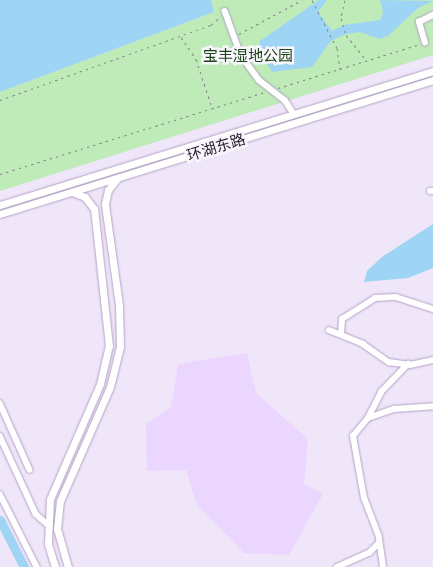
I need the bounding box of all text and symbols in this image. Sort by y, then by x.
park label: 宝丰湿地公园 [203,47,293,65]
street label: 环湖东路 [185,130,247,164]

